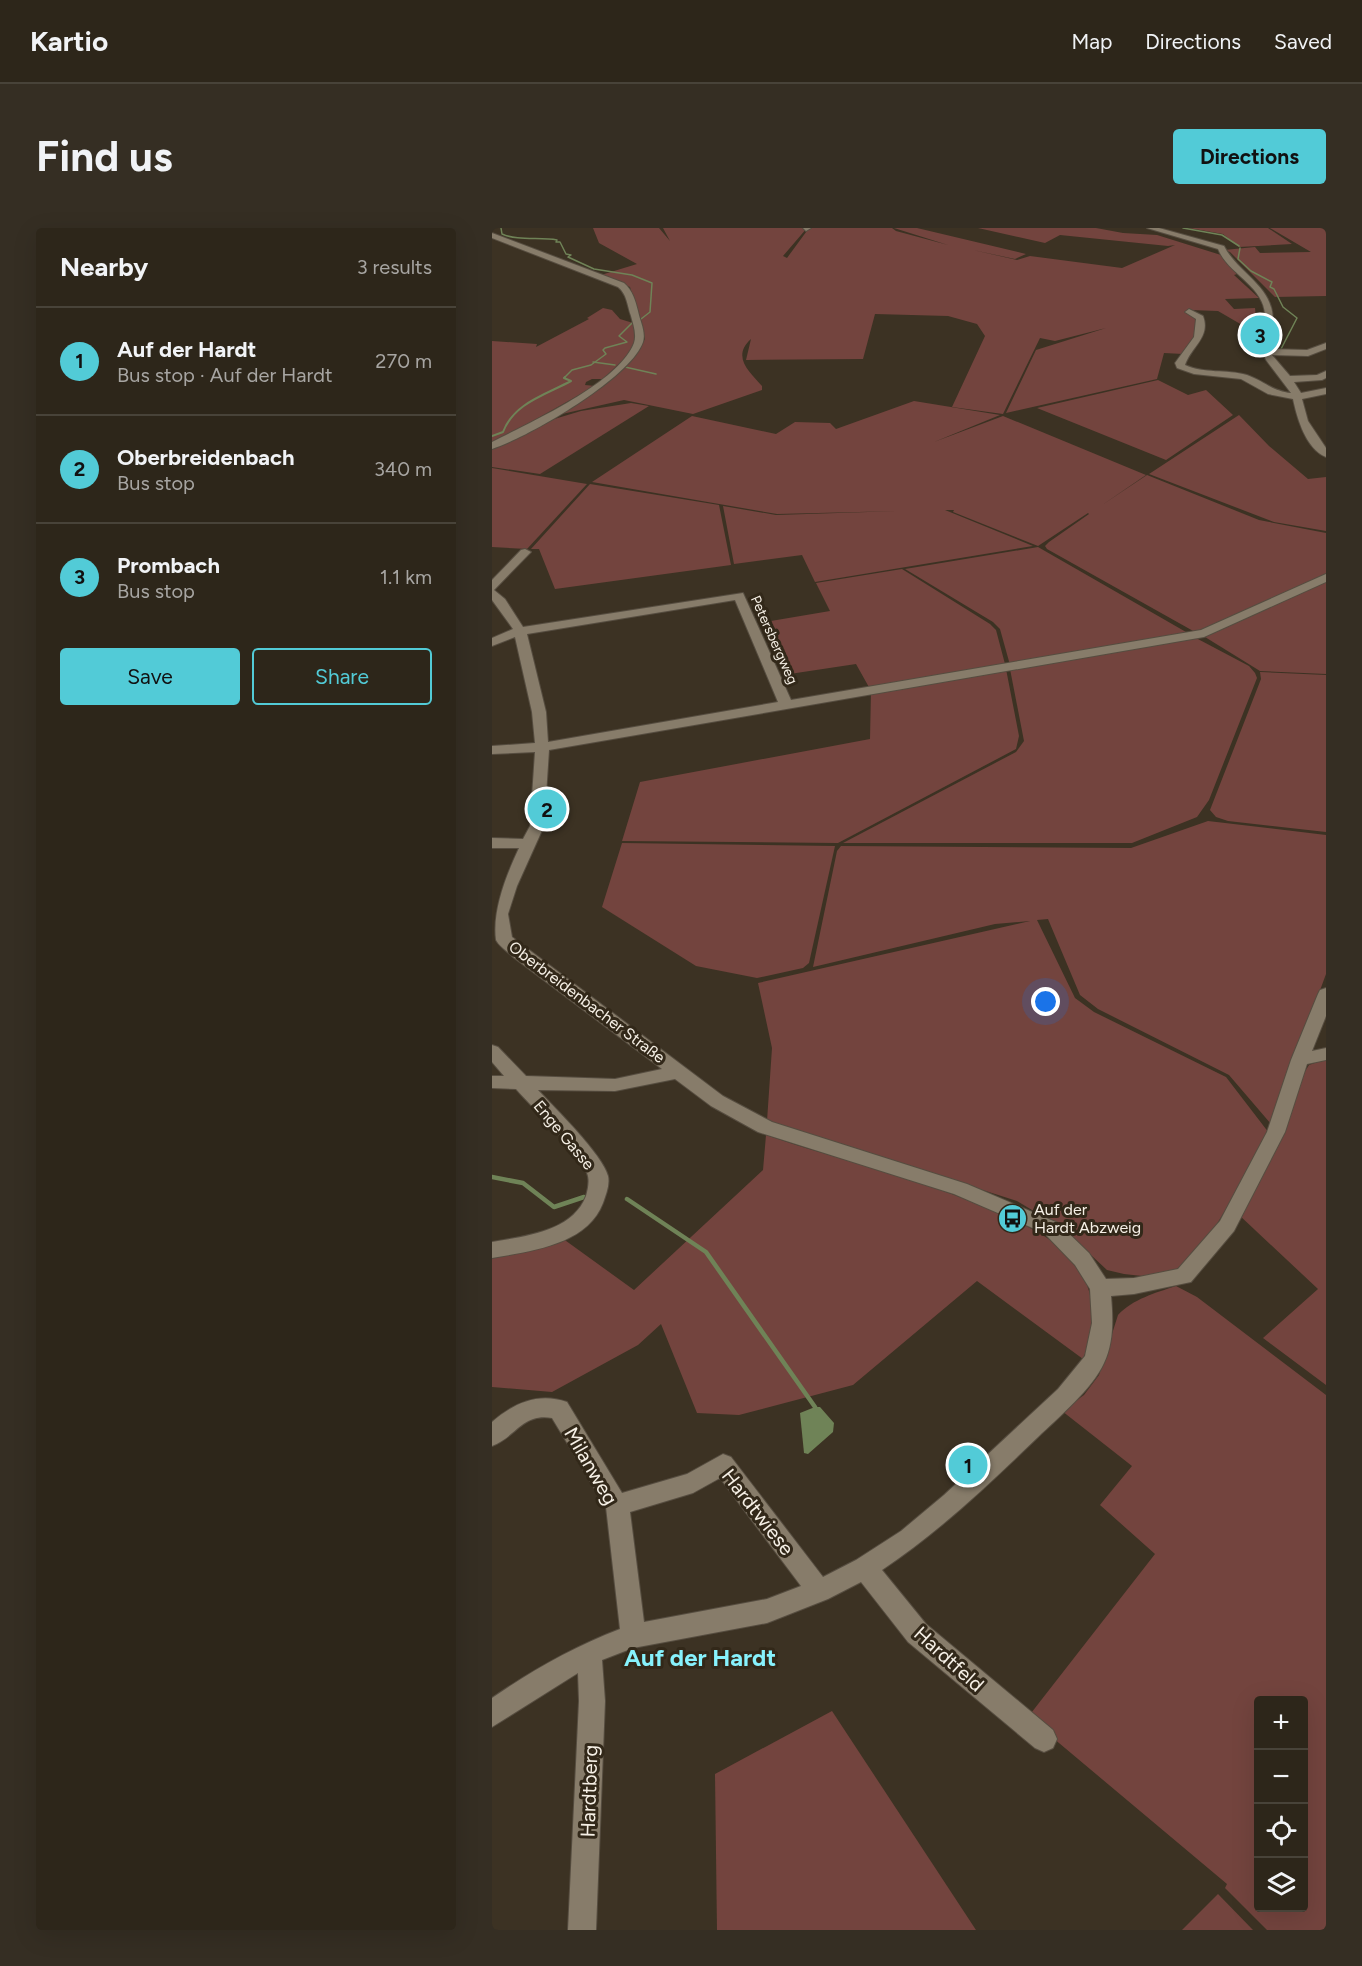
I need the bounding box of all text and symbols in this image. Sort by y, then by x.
text: Kartio [30,24,108,58]
text: Map [1071,29,1112,54]
text: Directions [1145,29,1241,54]
text: Saved [1274,29,1332,54]
button: Directions [1173,129,1326,184]
text: Find us [36,131,173,182]
text: Nearby [60,251,148,283]
text: 3 results [357,255,432,279]
pin: 3 [1240,312,1280,358]
text: Auf der Hardt [117,336,256,363]
text: 1 [75,349,84,373]
text: 270 m [375,349,432,373]
text: Bus stop · Auf der Hardt [117,363,332,387]
text: Oberbreidenbach [117,444,295,471]
text: 2 [74,457,85,481]
text: 340 m [374,457,432,481]
text: Bus stop [117,471,195,495]
text: Prombach [117,552,220,579]
text: 3 [74,565,85,589]
text: 1.1 km [380,565,432,589]
text: Bus stop [117,579,195,603]
street label: Petersbergweg [747,593,801,687]
button: Save [60,648,240,705]
button: Share [252,648,432,705]
pin: 2 [528,786,566,832]
street label: Oberbreidenbacher Straße [505,937,669,1067]
your location [1031,987,1060,1016]
street label: Enge Gasse [530,1097,599,1174]
place label: Auf der Hardt Abzweig [1034,1200,1141,1237]
bus stop icon: Auf der Hardt Abzweig [997,1202,1029,1234]
street label: Milanweg [559,1423,623,1509]
pin: 1 [948,1442,988,1488]
street label: Hardtwiese [717,1464,799,1560]
street label: Hardtfeld [909,1621,989,1697]
district label: Auf der Hardt [624,1643,776,1672]
map controls [1254,1696,1308,1912]
button: + [1254,1696,1308,1750]
street label: Hardtberg [575,1744,603,1838]
button: − [1254,1750,1308,1804]
button: locate [1254,1804,1308,1858]
button: layers [1254,1858,1308,1912]

